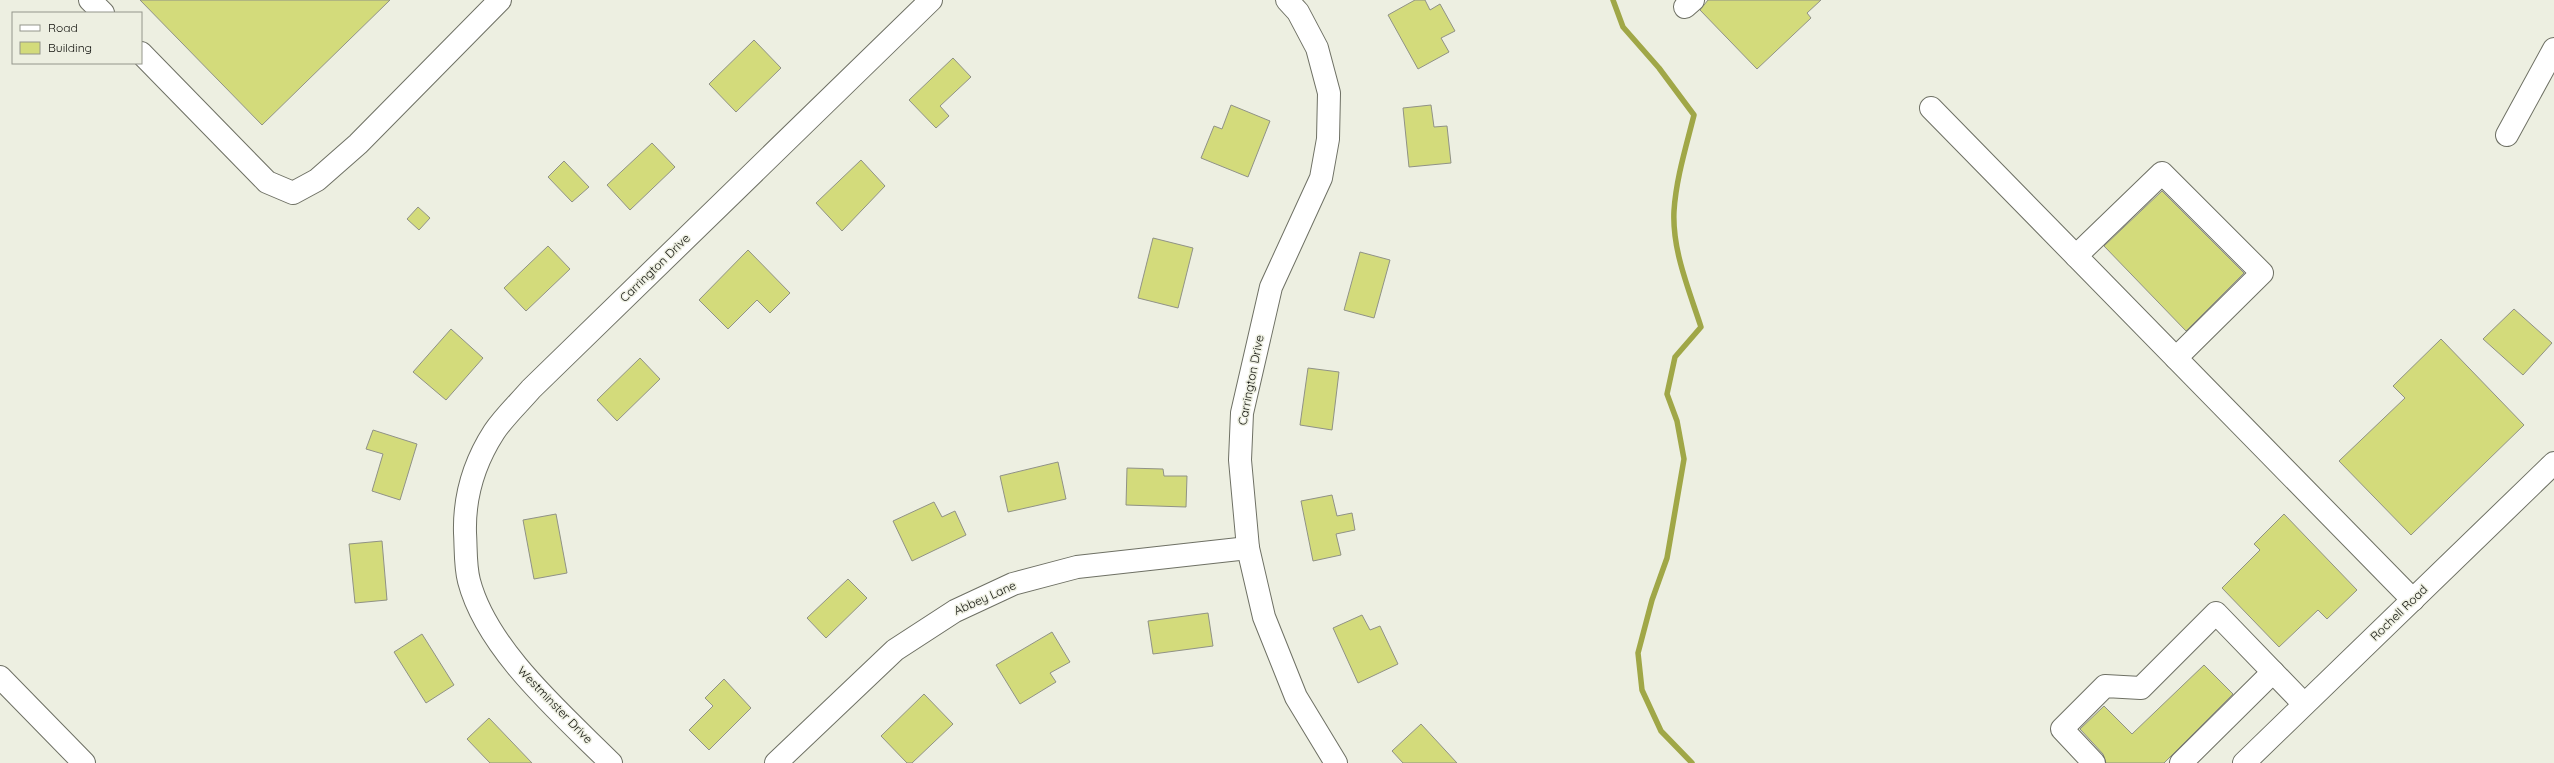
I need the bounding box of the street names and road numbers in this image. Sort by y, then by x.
street label: Carrington Drive [616,230,693,305]
street label: Carrington Drive [1234,333,1267,426]
street label: Abbey Lane [951,577,1018,618]
street label: Rochell Road [2367,582,2430,644]
street label: Westminster Drive [515,663,596,747]

